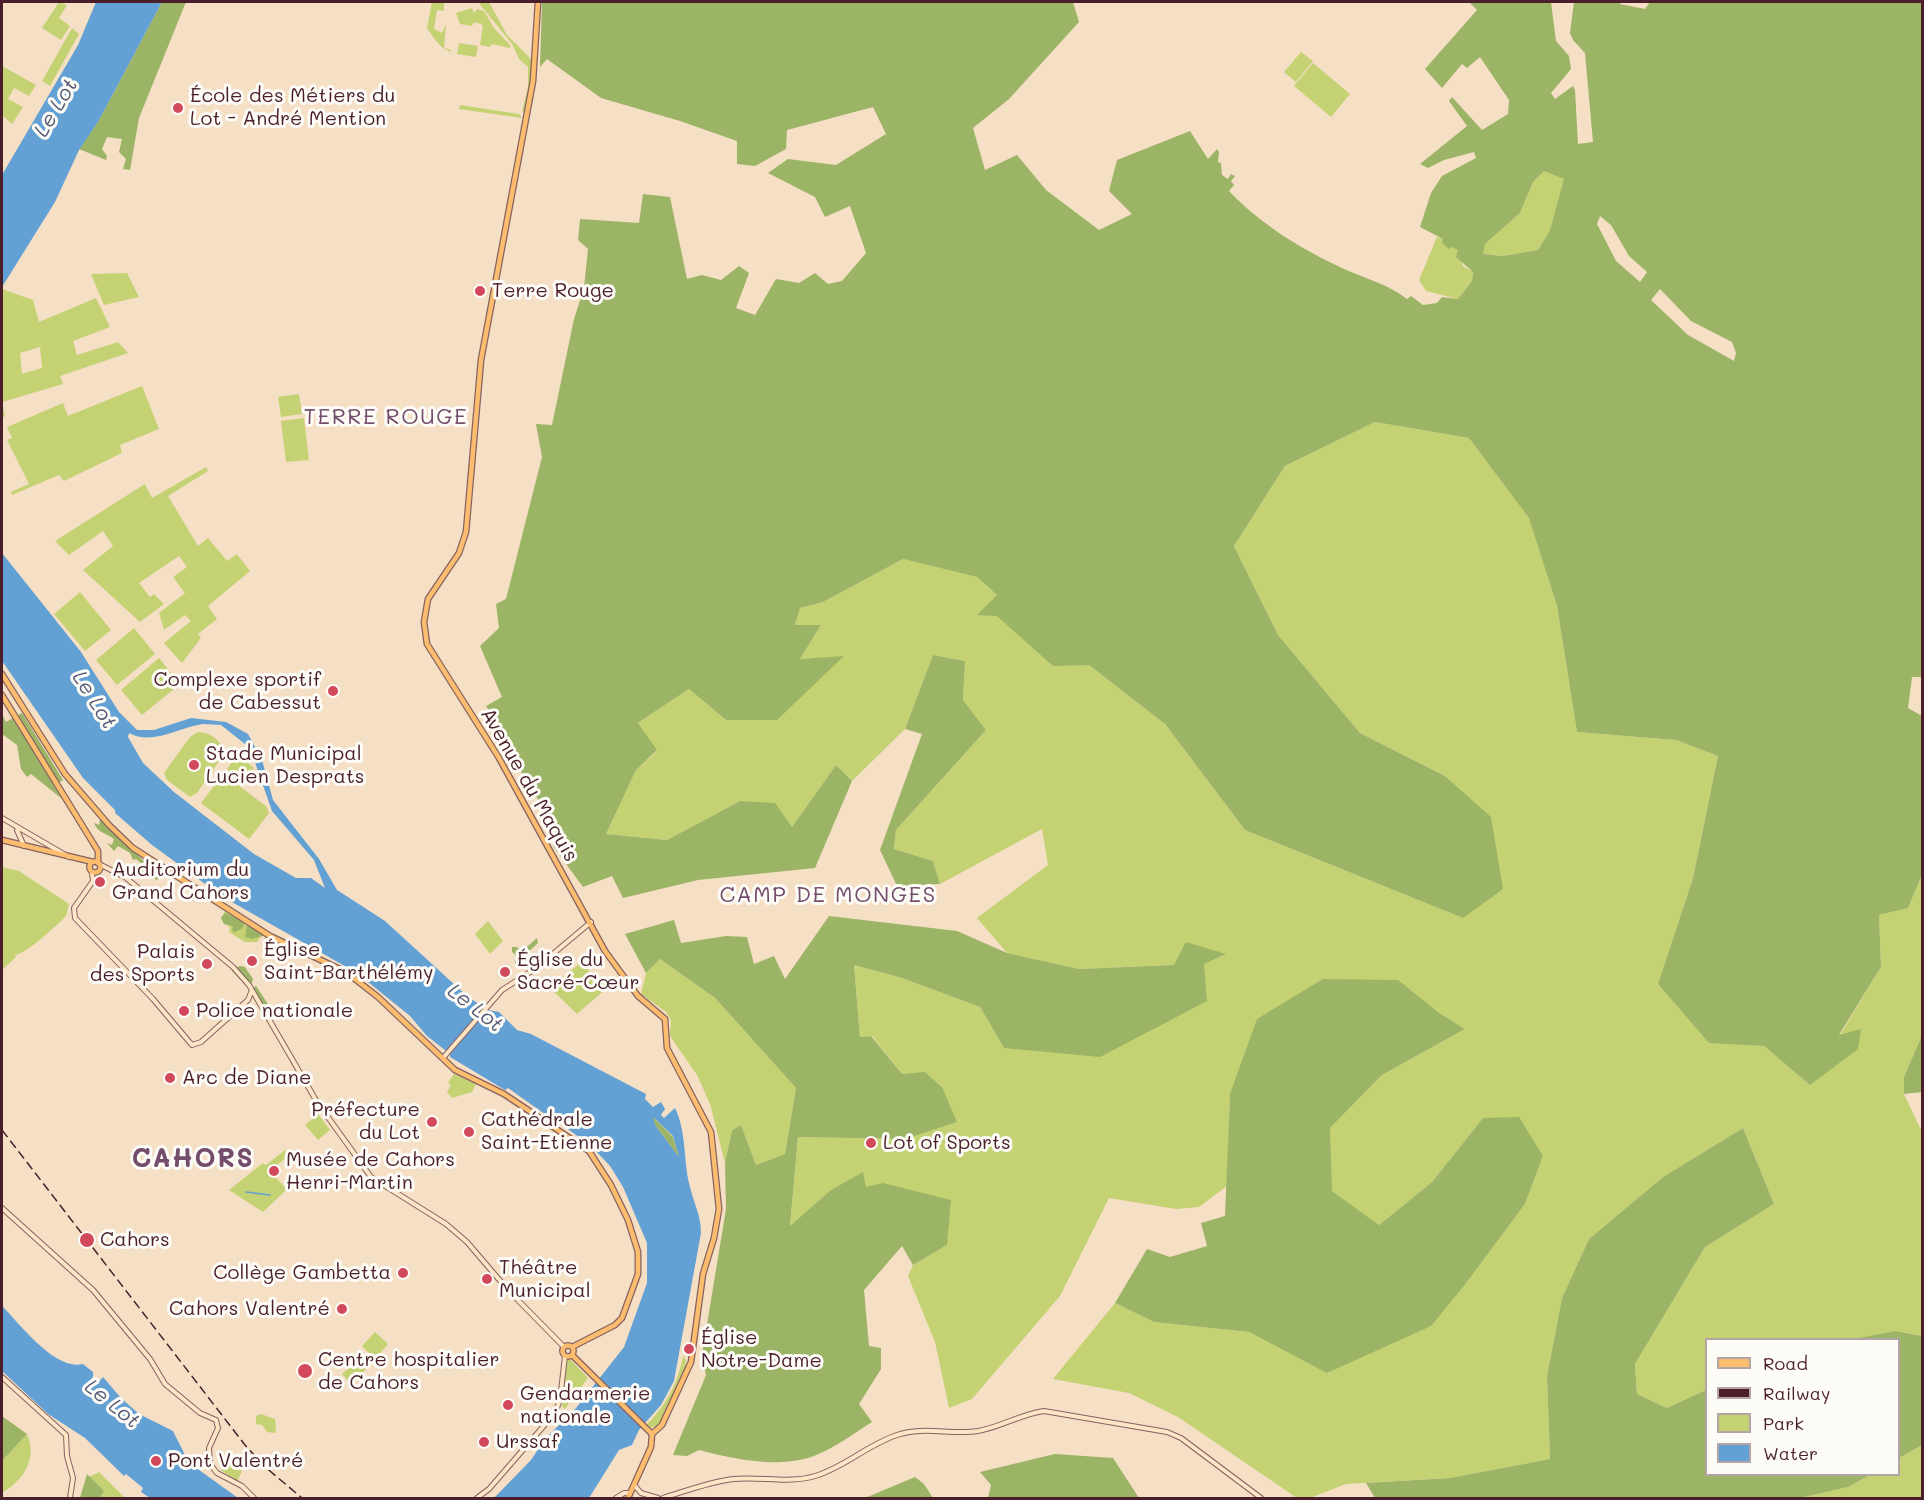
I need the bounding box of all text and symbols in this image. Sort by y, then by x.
water label: Le Lot [29,74,83,142]
place label: École des Métiers du Lot - André Mention [190,84,395,131]
marker: École des Métiers du Lot - André Mention [171,101,185,115]
place label: Terre Rouge [492,279,614,303]
marker: Terre Rouge [473,284,487,298]
district label: TERRE ROUGE [304,404,468,430]
water label: Le Lot [66,666,122,734]
place label: Complexe sportif de Cabessut [154,668,321,715]
marker: Complexe sportif de Cabessut [326,684,340,698]
street label: Avenue du Maquis [475,704,583,866]
place label: Stade Municipal Lucien Desprats [206,742,364,789]
marker: Stade Municipal Lucien Desprats [187,758,201,772]
place label: Auditorium du Grand Cahors [112,858,249,905]
marker: Auditorium du Grand Cahors [93,875,107,889]
district label: CAMP DE MONGES [719,882,937,908]
place label: Église Saint-Barthélémy [264,938,433,985]
place label: Palais des Sports [90,940,195,987]
place label: Église du Sacré-Cœur [517,948,640,995]
marker: Église Saint-Barthélémy [245,954,259,968]
marker: Palais des Sports [200,957,214,971]
marker: Église du Sacré-Cœur [498,965,512,979]
water label: Le Lot [442,979,508,1037]
place label: Police nationale [196,999,353,1023]
marker: Police nationale [177,1004,191,1018]
place label: Arc de Diane [182,1066,311,1090]
marker: Arc de Diane [163,1071,177,1085]
place label: Préfecture du Lot [311,1098,420,1145]
place label: Cathédrale Saint-Etienne [481,1108,612,1155]
marker: Préfecture du Lot [425,1115,439,1129]
marker: Cathédrale Saint-Etienne [462,1125,476,1139]
place label: Lot of Sports [883,1131,1011,1155]
marker: Lot of Sports [864,1136,878,1150]
district label: CAHORS [132,1143,254,1175]
place label: Musée de Cahors Henri-Martin [286,1148,455,1195]
marker: Musée de Cahors Henri-Martin [267,1164,281,1178]
place label: Cahors [100,1228,170,1252]
marker: Cahors [78,1231,96,1249]
place label: Théâtre Municipal [499,1256,591,1303]
place label: Collège Gambetta [213,1261,391,1285]
marker: Collège Gambetta [396,1266,410,1280]
marker: Théâtre Municipal [480,1272,494,1286]
place label: Cahors Valentré [169,1297,330,1321]
marker: Cahors Valentré [335,1302,349,1316]
place label: Église Notre-Dame [701,1326,822,1373]
legend [1705,1338,1900,1476]
marker: Église Notre-Dame [682,1342,696,1356]
place label: Centre hospitalier de Cahors [318,1348,499,1395]
text: Road [1763,1351,1808,1375]
marker: Centre hospitalier de Cahors [296,1362,314,1380]
water label: Le Lot [79,1374,145,1434]
text: Railway [1763,1381,1830,1405]
place label: Gendarmerie nationale [520,1382,650,1429]
marker: Gendarmerie nationale [501,1398,515,1412]
text: Park [1763,1411,1804,1435]
place label: Urssaf [496,1430,559,1454]
marker: Urssaf [477,1435,491,1449]
text: Water [1763,1441,1818,1465]
place label: Pont Valentré [168,1449,303,1473]
marker: Pont Valentré [149,1454,163,1468]

